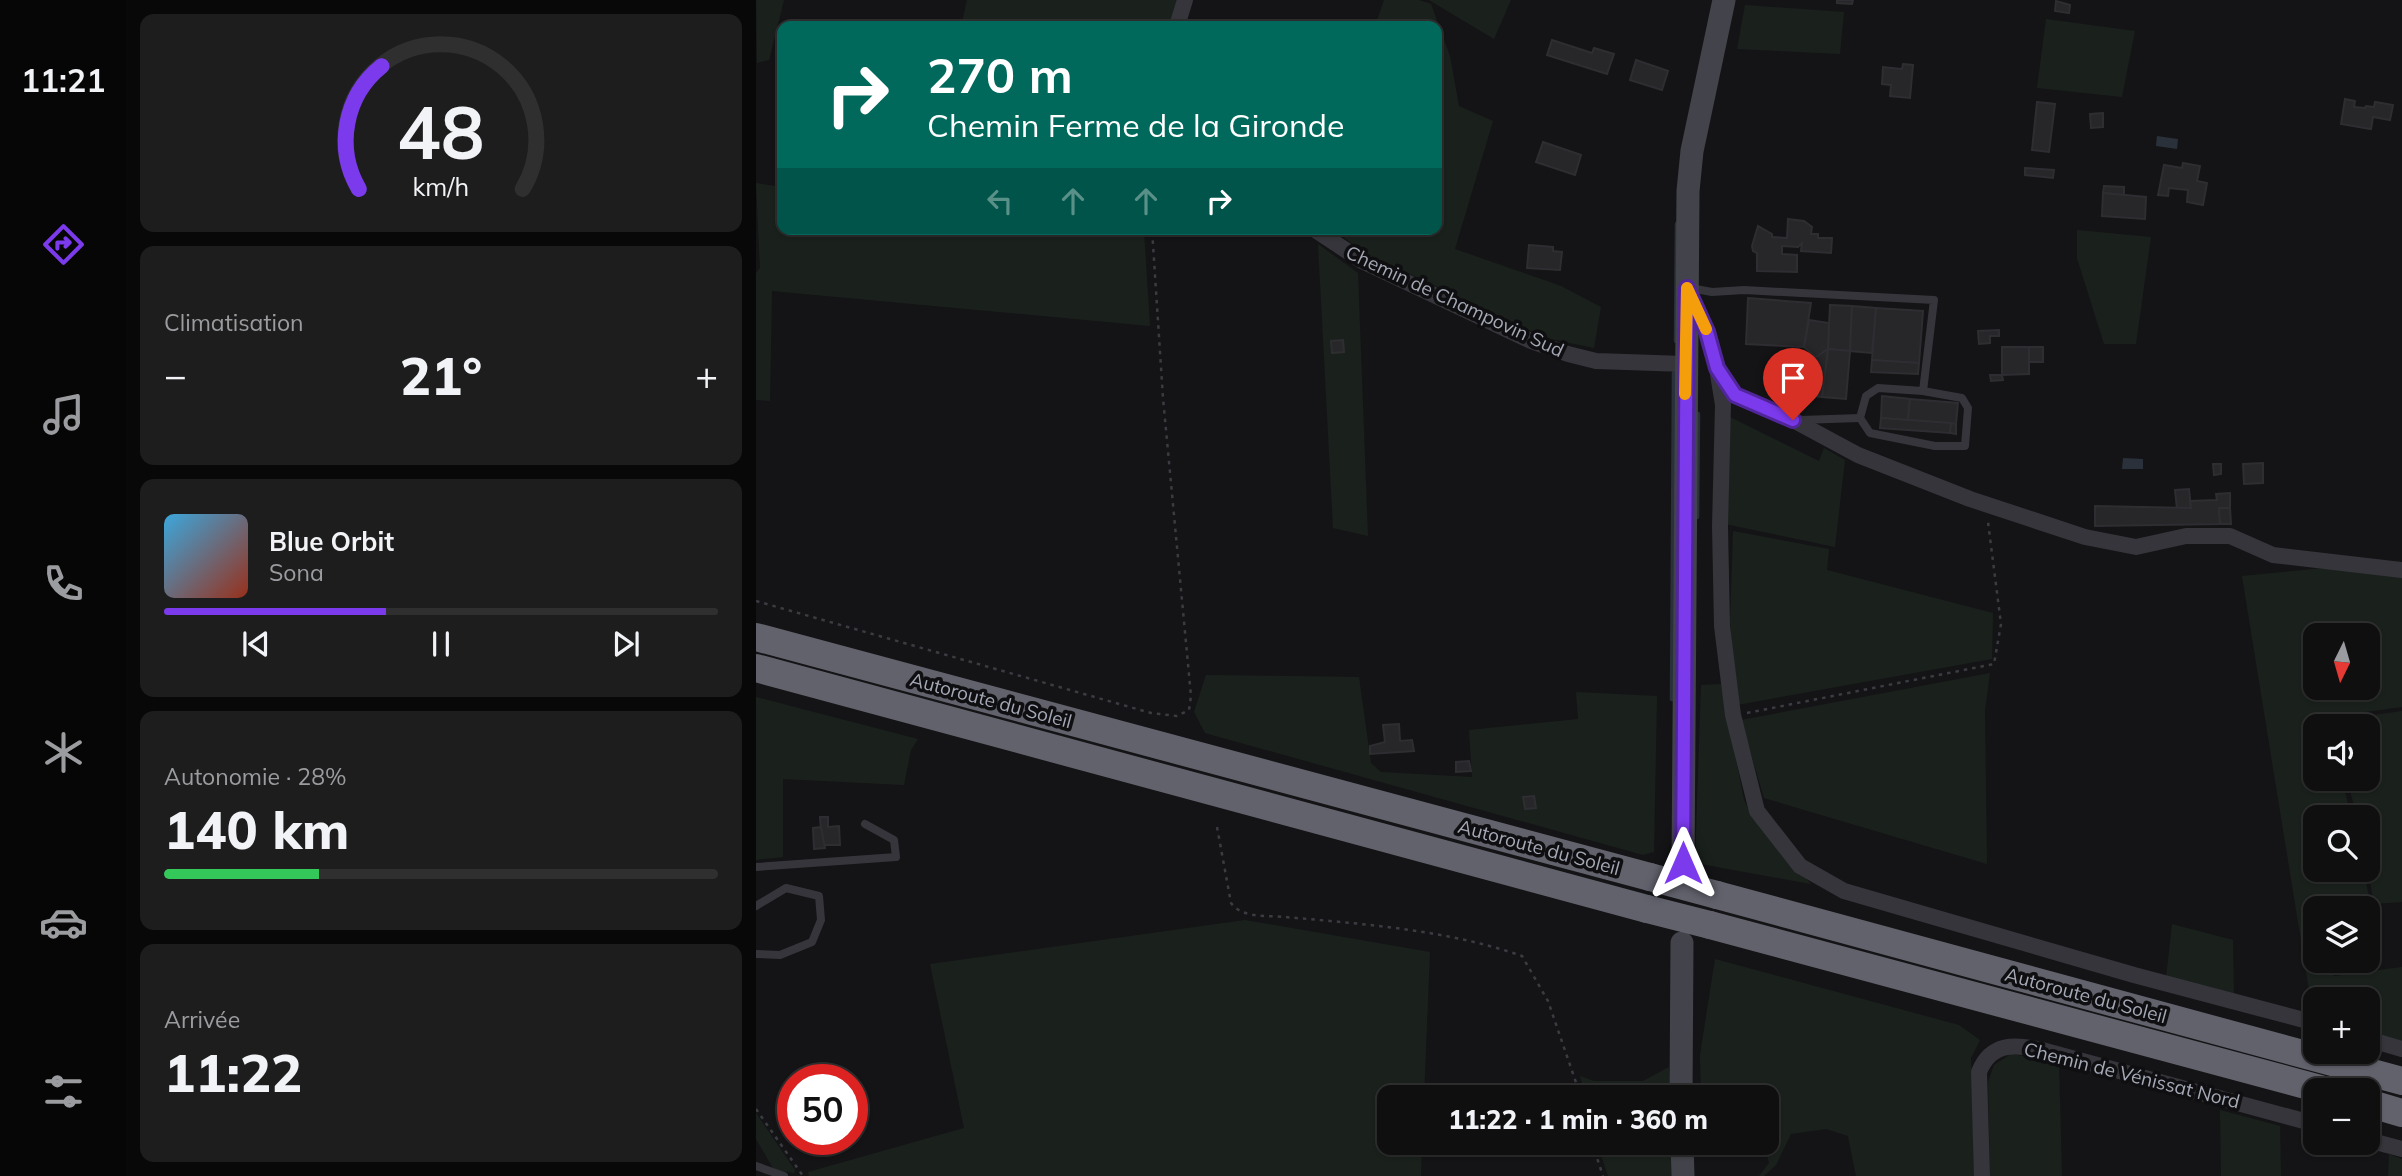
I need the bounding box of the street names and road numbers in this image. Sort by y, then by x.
street label: Chemin de Champovin Sud [1342,240,1568,362]
street label: Autoroute du Soleil [907,667,1075,733]
street label: Autoroute du Soleil [1455,814,1623,880]
street label: Autoroute du Soleil [2002,962,2170,1028]
street label: Chemin de Vénissat Nord [2022,1037,2242,1113]

